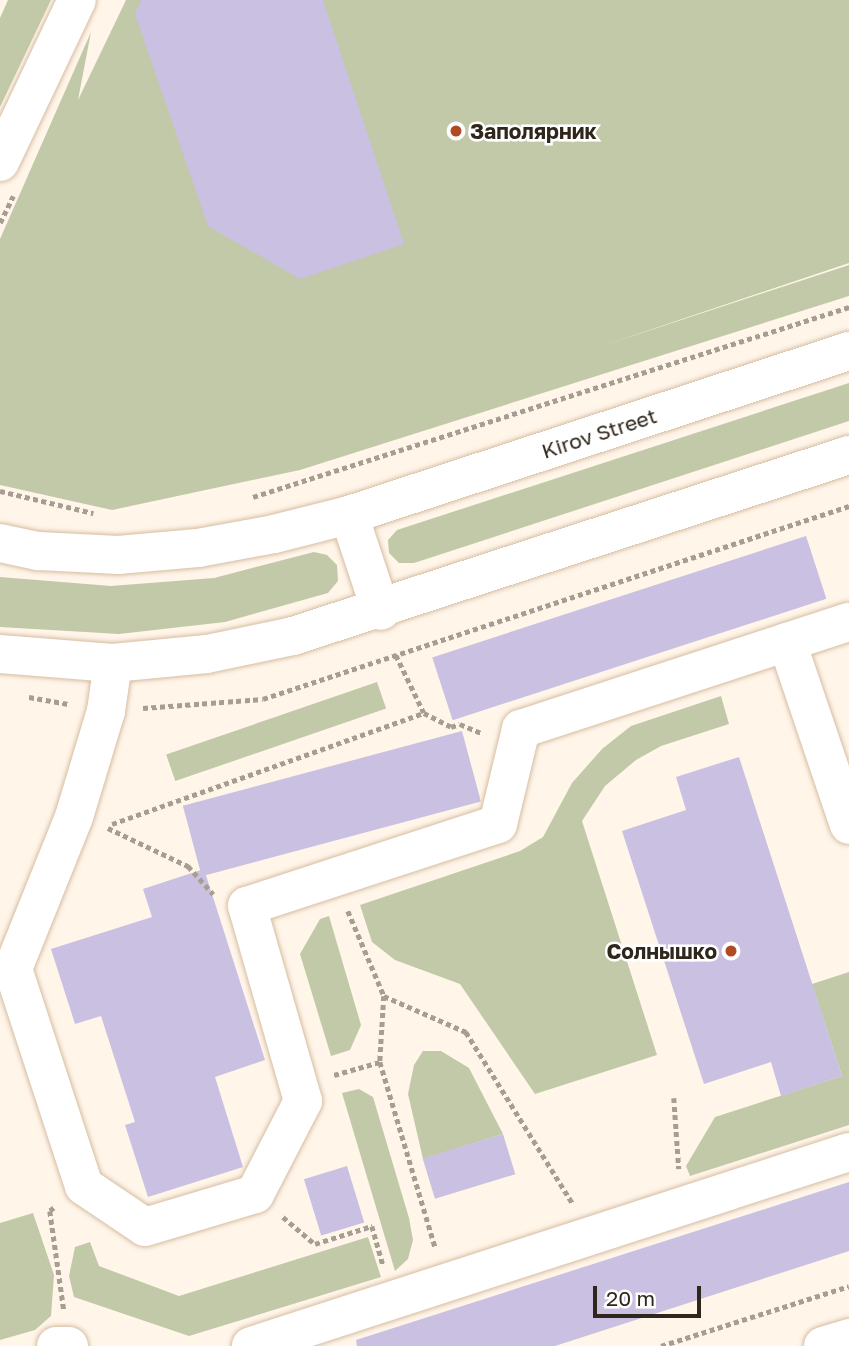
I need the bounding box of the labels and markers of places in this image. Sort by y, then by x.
place label: Заполярник [470,118,597,144]
marker: Заполярник [448,123,464,139]
place label: Солнышко [606,938,717,964]
marker: Солнышко [723,943,739,959]

